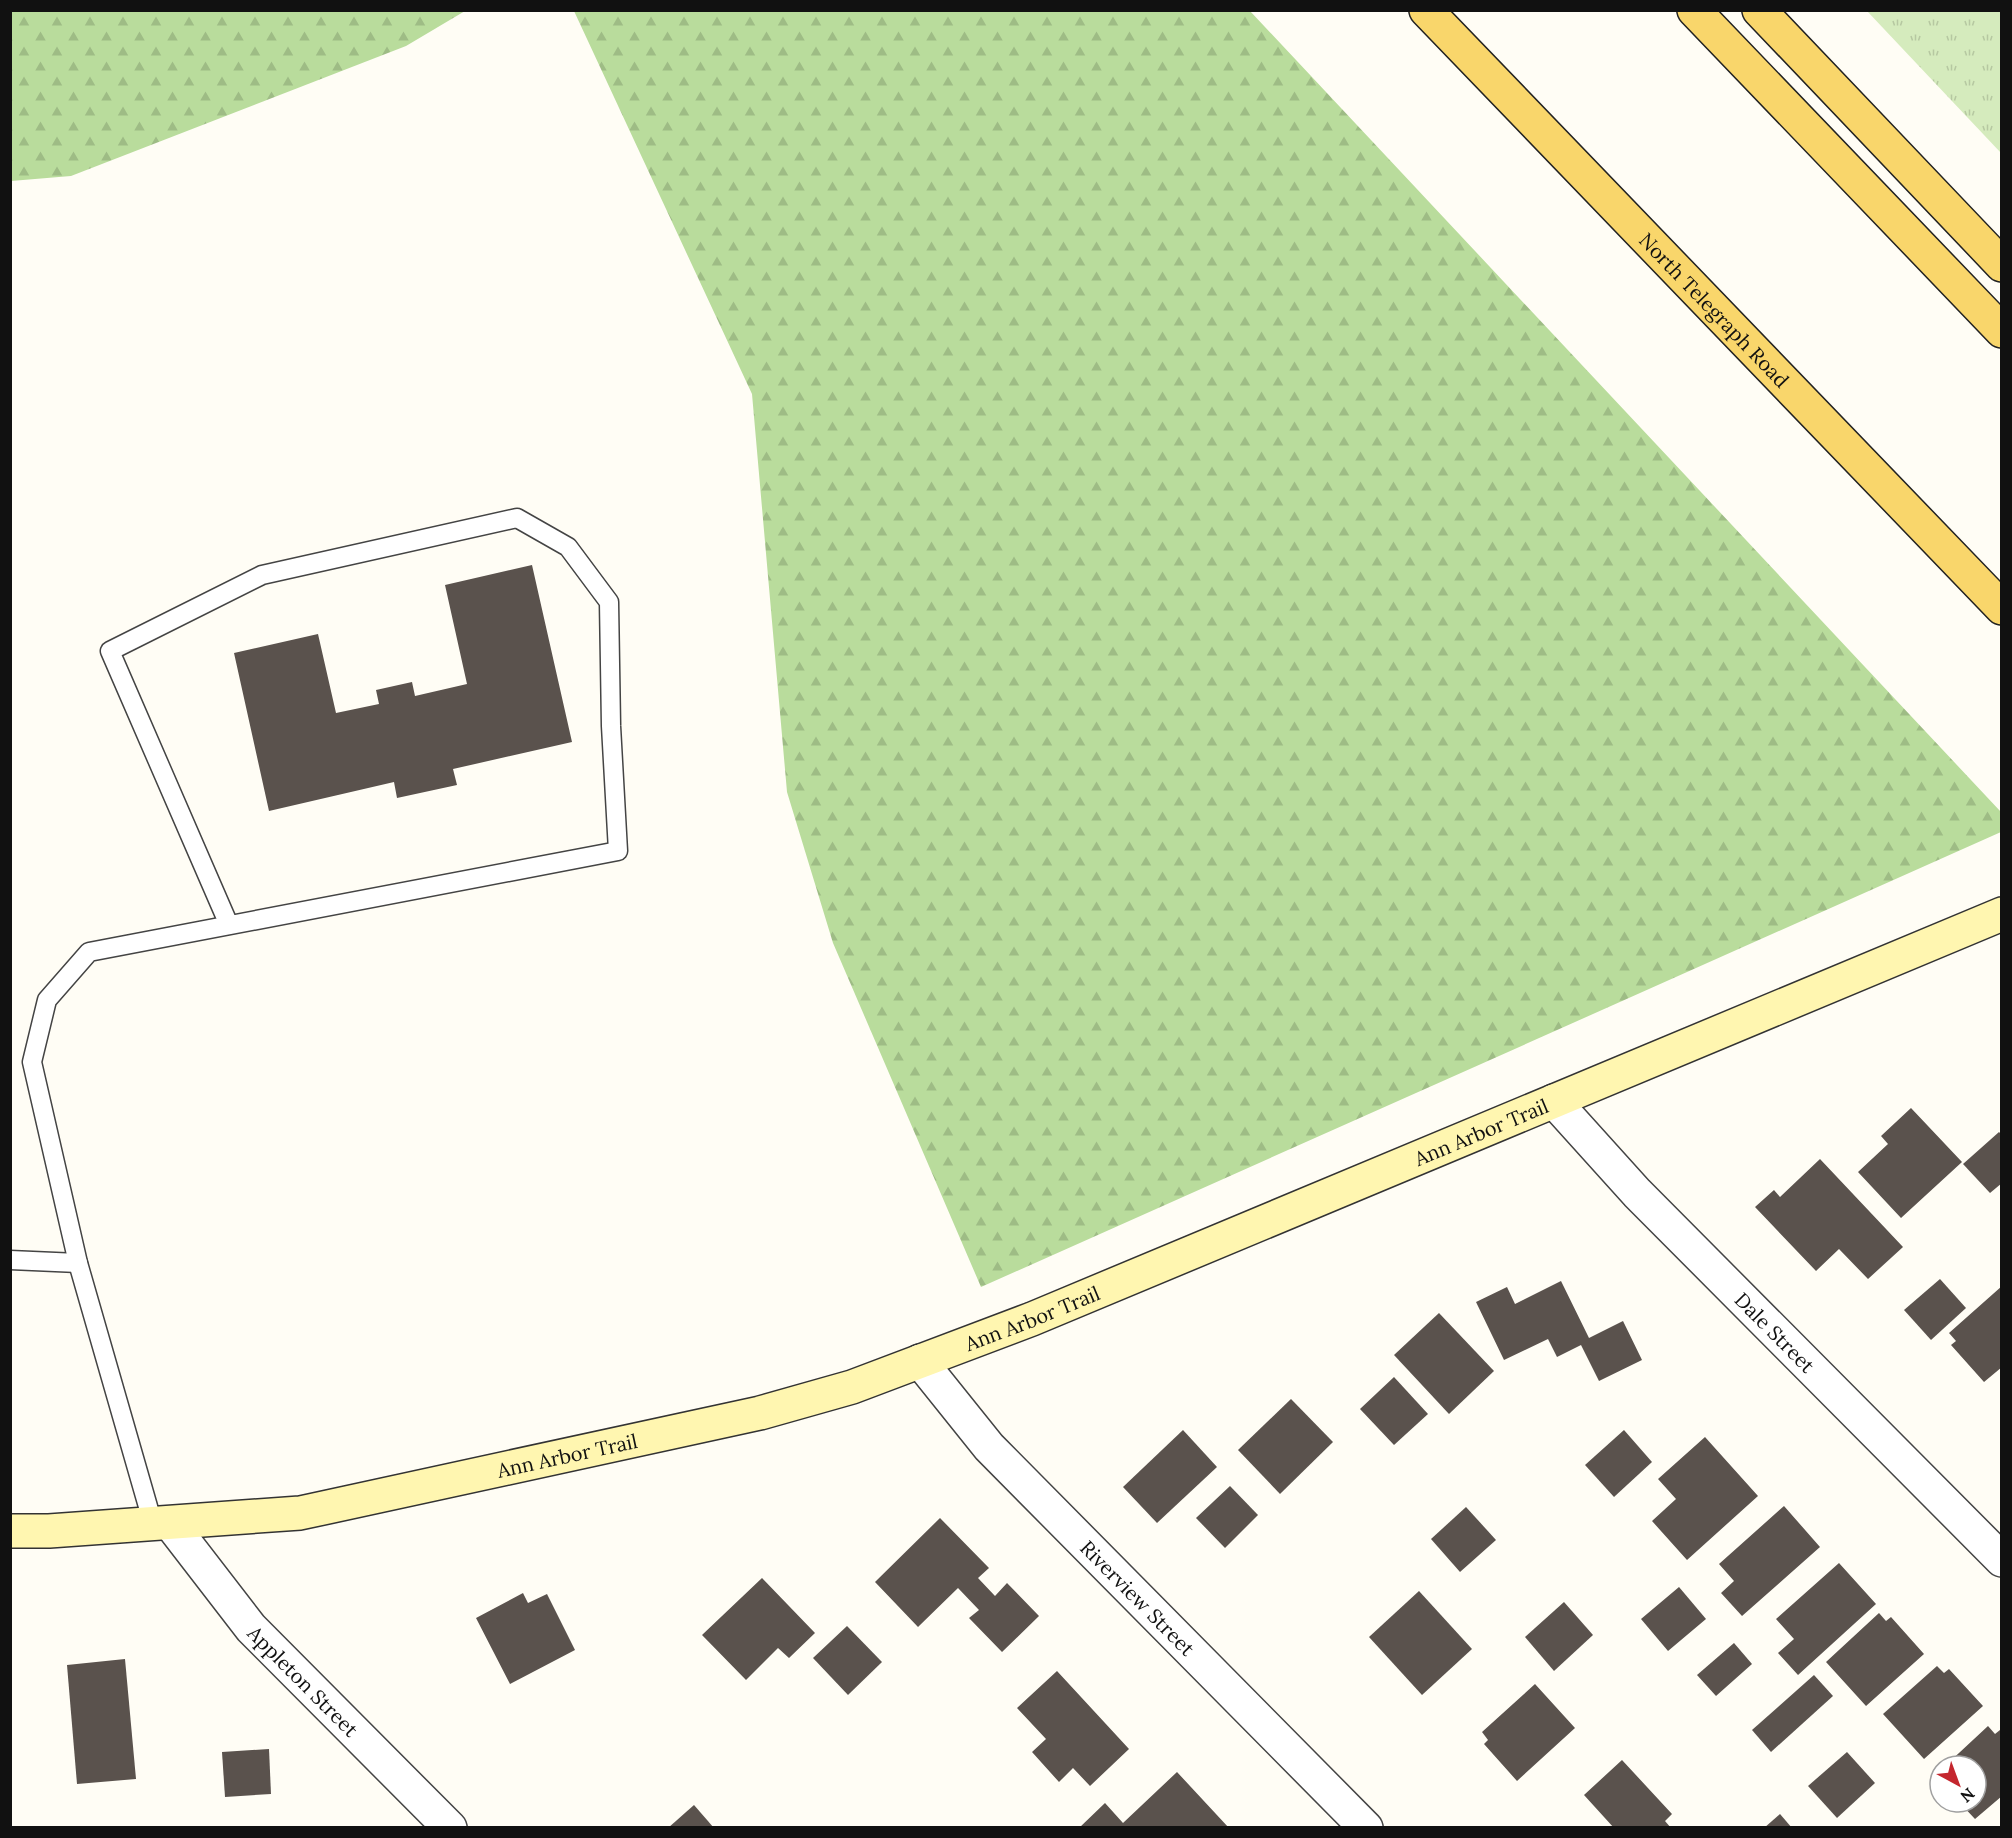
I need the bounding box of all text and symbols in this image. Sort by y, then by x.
street label: North Telegraph Road [1634,227,1795,392]
street label: Ann Arbor Trail [1409,1092,1552,1171]
street label: Ann Arbor Trail [960,1280,1103,1356]
street label: Dale Street [1730,1287,1821,1378]
street label: Ann Arbor Trail [494,1428,640,1483]
street label: Riverview Street [1075,1535,1201,1661]
street label: Appleton Street [242,1619,364,1742]
north arrow [1928,1754,1988,1814]
text: N [1957,1784,1979,1807]

